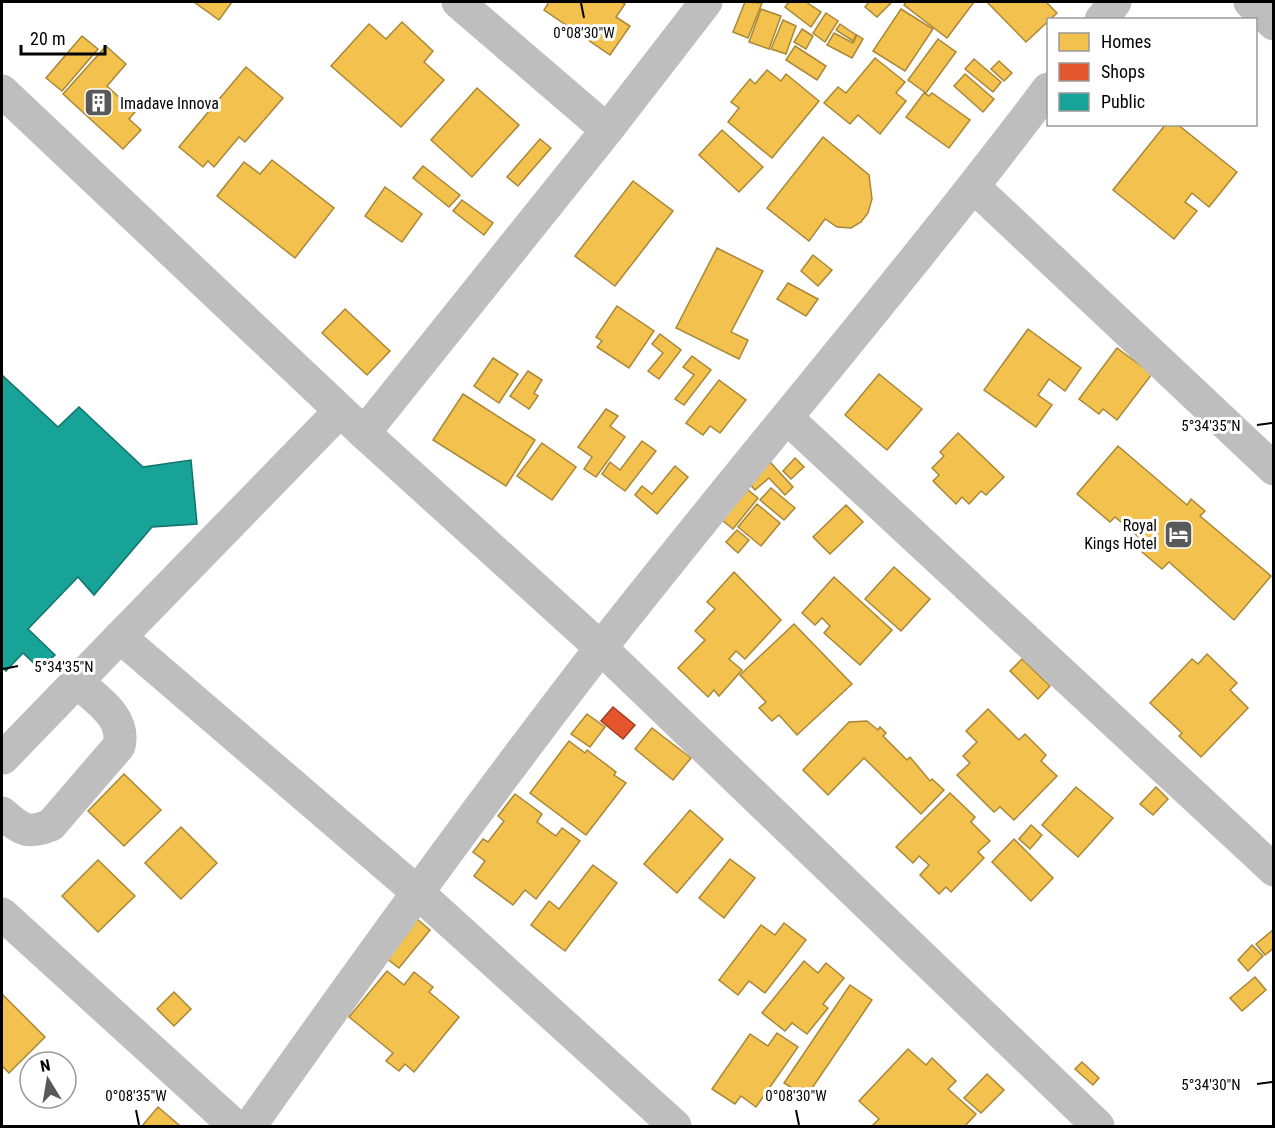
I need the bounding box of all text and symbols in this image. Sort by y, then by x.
scale bar [21,18,105,56]
legend [1047,18,1257,126]
text: 0°08'30"W [553,24,615,42]
text: 20 m [30,28,65,49]
text: Homes [1101,31,1151,52]
text: Shops [1101,61,1145,82]
building icon: Imadave Innova [83,87,115,119]
text: Public [1101,91,1145,112]
place label: Imadave Innova [120,94,219,113]
text: 5°34'35"N [1181,417,1241,435]
place label: Royal Kings Hotel [1084,516,1157,553]
hotel icon: Royal Kings Hotel [1162,518,1194,550]
text: 5°34'35"N [34,658,94,676]
north arrow [18,1050,78,1110]
text: N [39,1056,52,1076]
text: 5°34'30"N [1181,1076,1241,1094]
text: 0°08'35"W [105,1087,167,1105]
text: 0°08'30"W [765,1087,827,1105]

